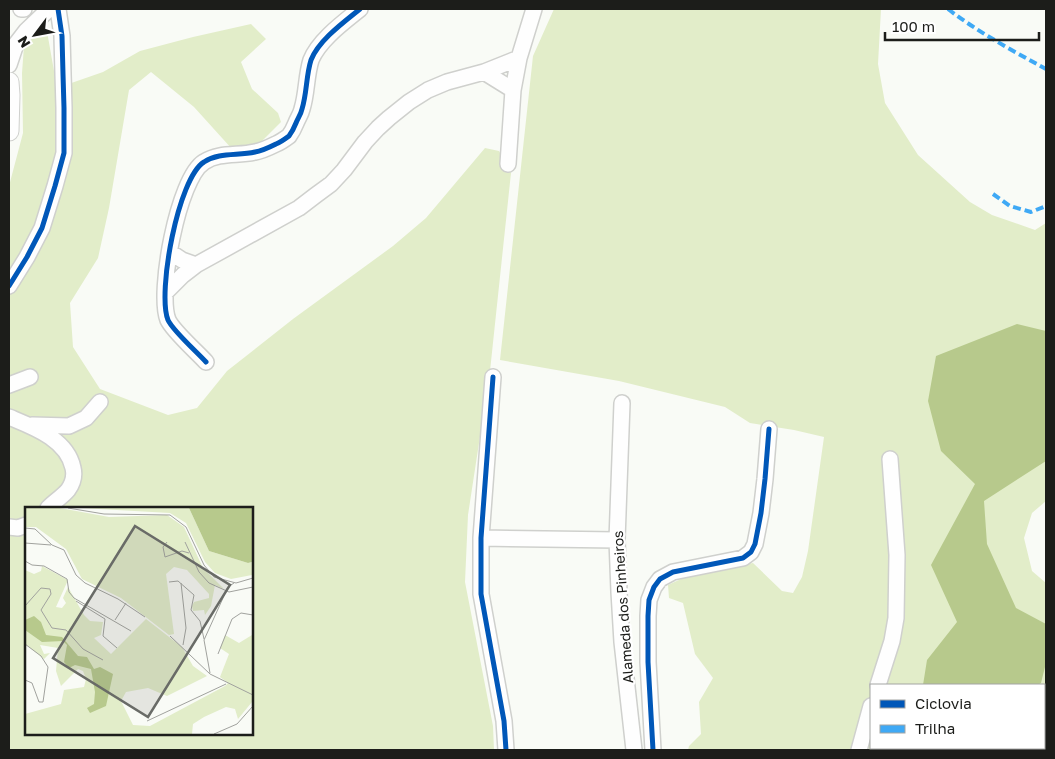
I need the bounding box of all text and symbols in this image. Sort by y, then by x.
north arrow [10,10,60,60]
scale bar [885,10,1039,42]
text: 100 m [892,17,935,35]
text: N [14,33,34,51]
inset map [25,507,252,734]
street label: Alameda dos Pinheiros [609,530,636,684]
legend [870,684,1045,749]
text: Ciclovia [915,694,972,712]
text: Trilha [915,719,955,737]

